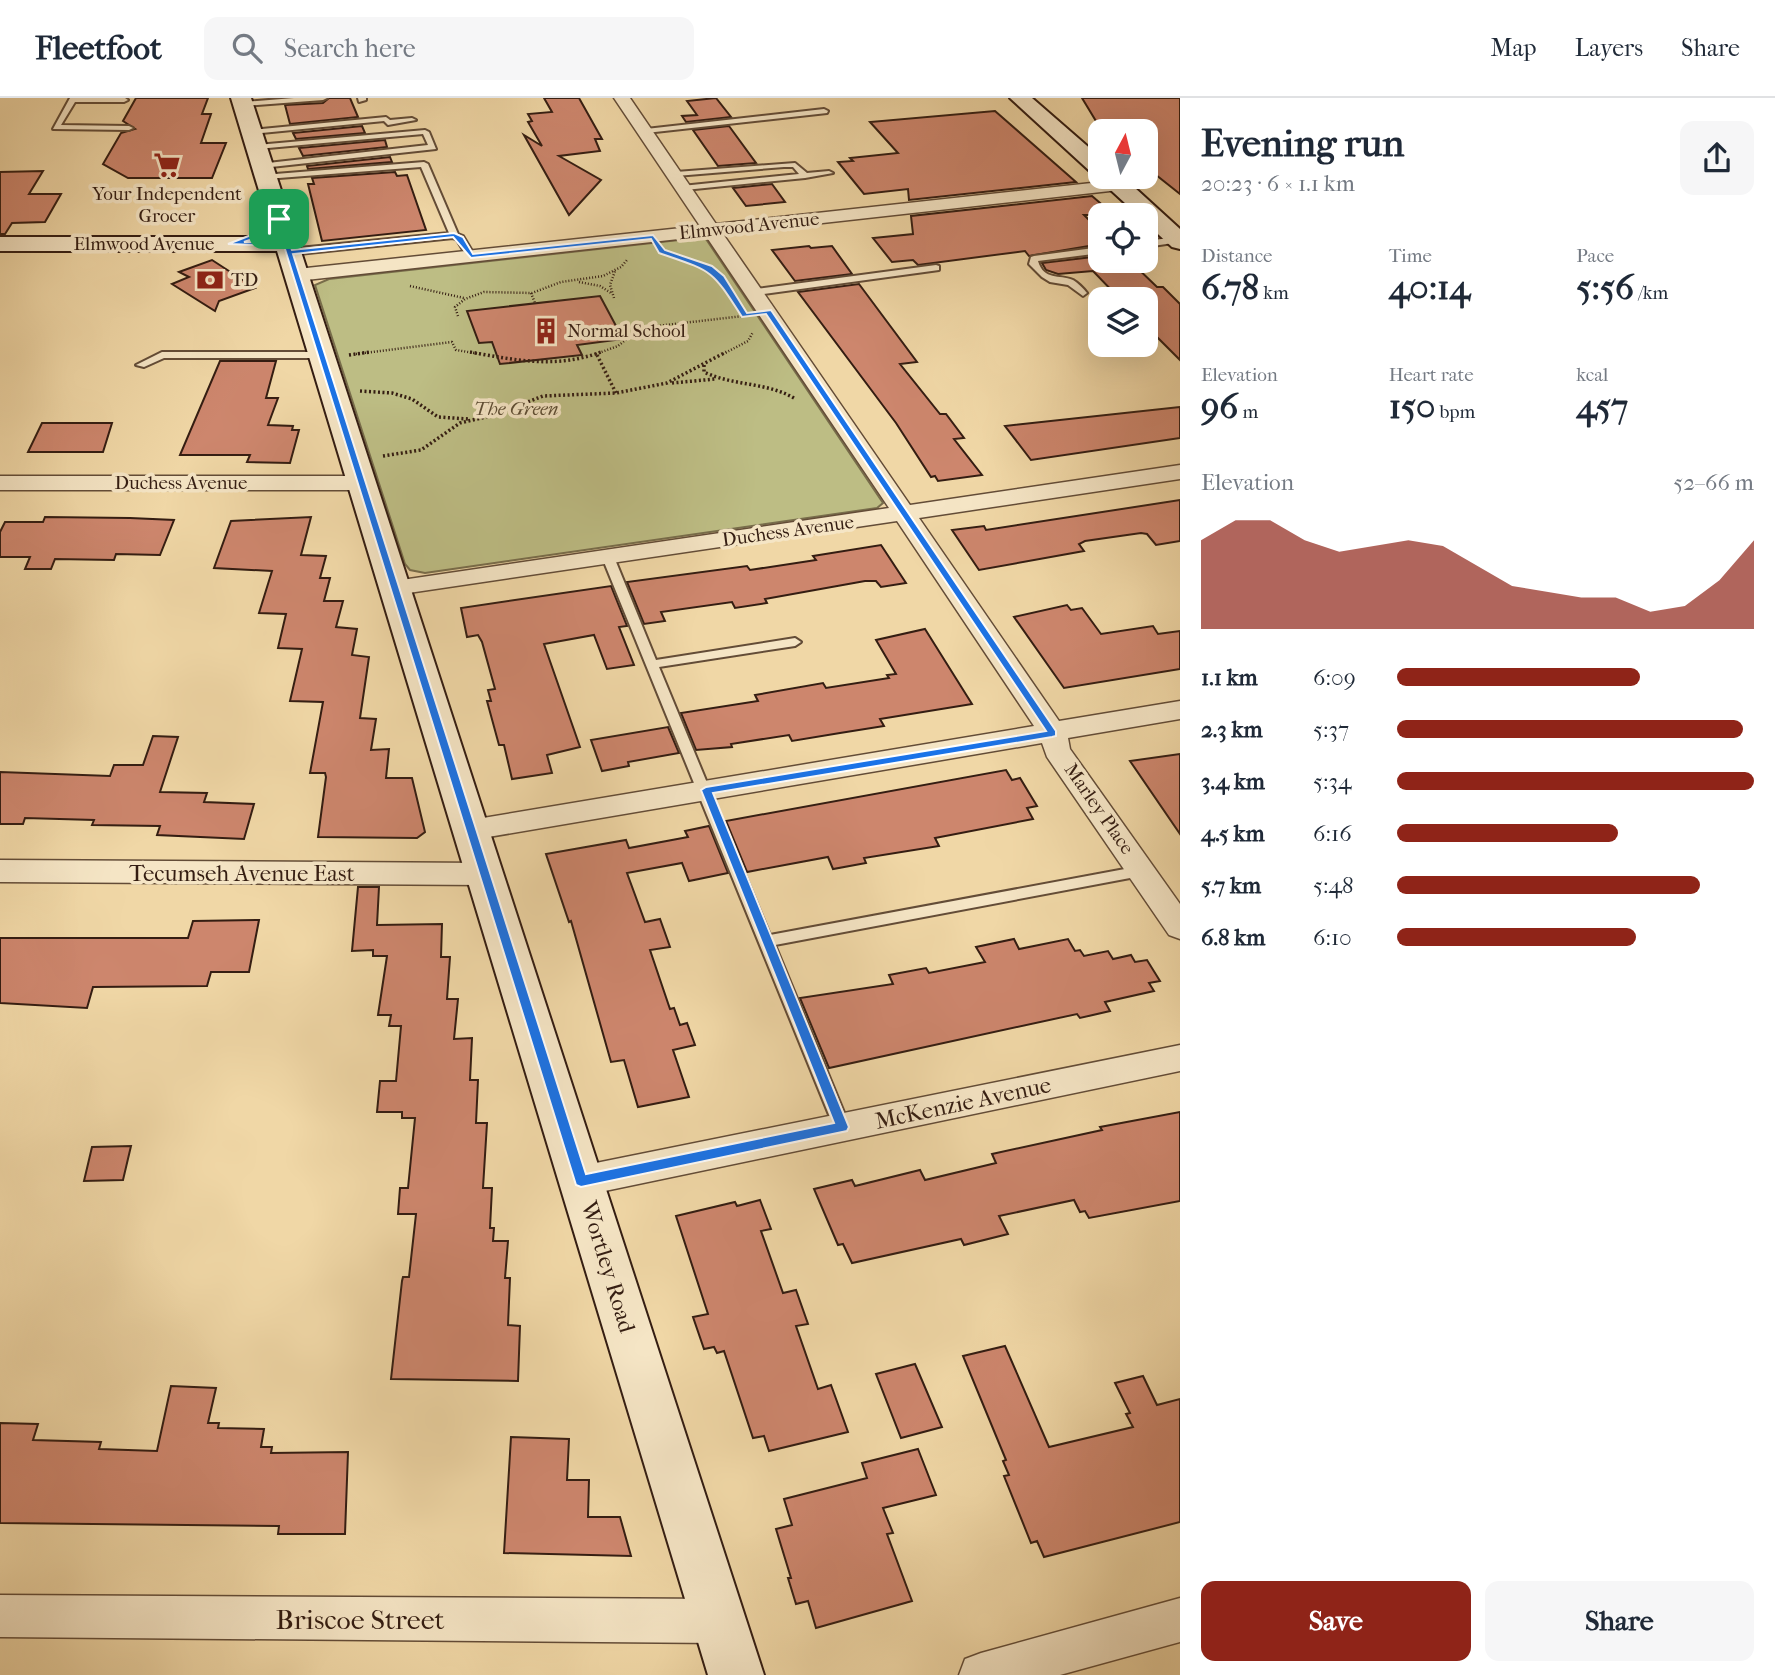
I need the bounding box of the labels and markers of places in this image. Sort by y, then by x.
supermarket icon: Your Independent Grocer [152,150,182,180]
place label: Your Independent Grocer [91,183,242,227]
pin [249,189,309,249]
bank icon: TD [195,265,225,295]
place label: TD [231,269,258,291]
building icon: Normal School [531,316,561,346]
place label: Normal School [567,320,686,342]

